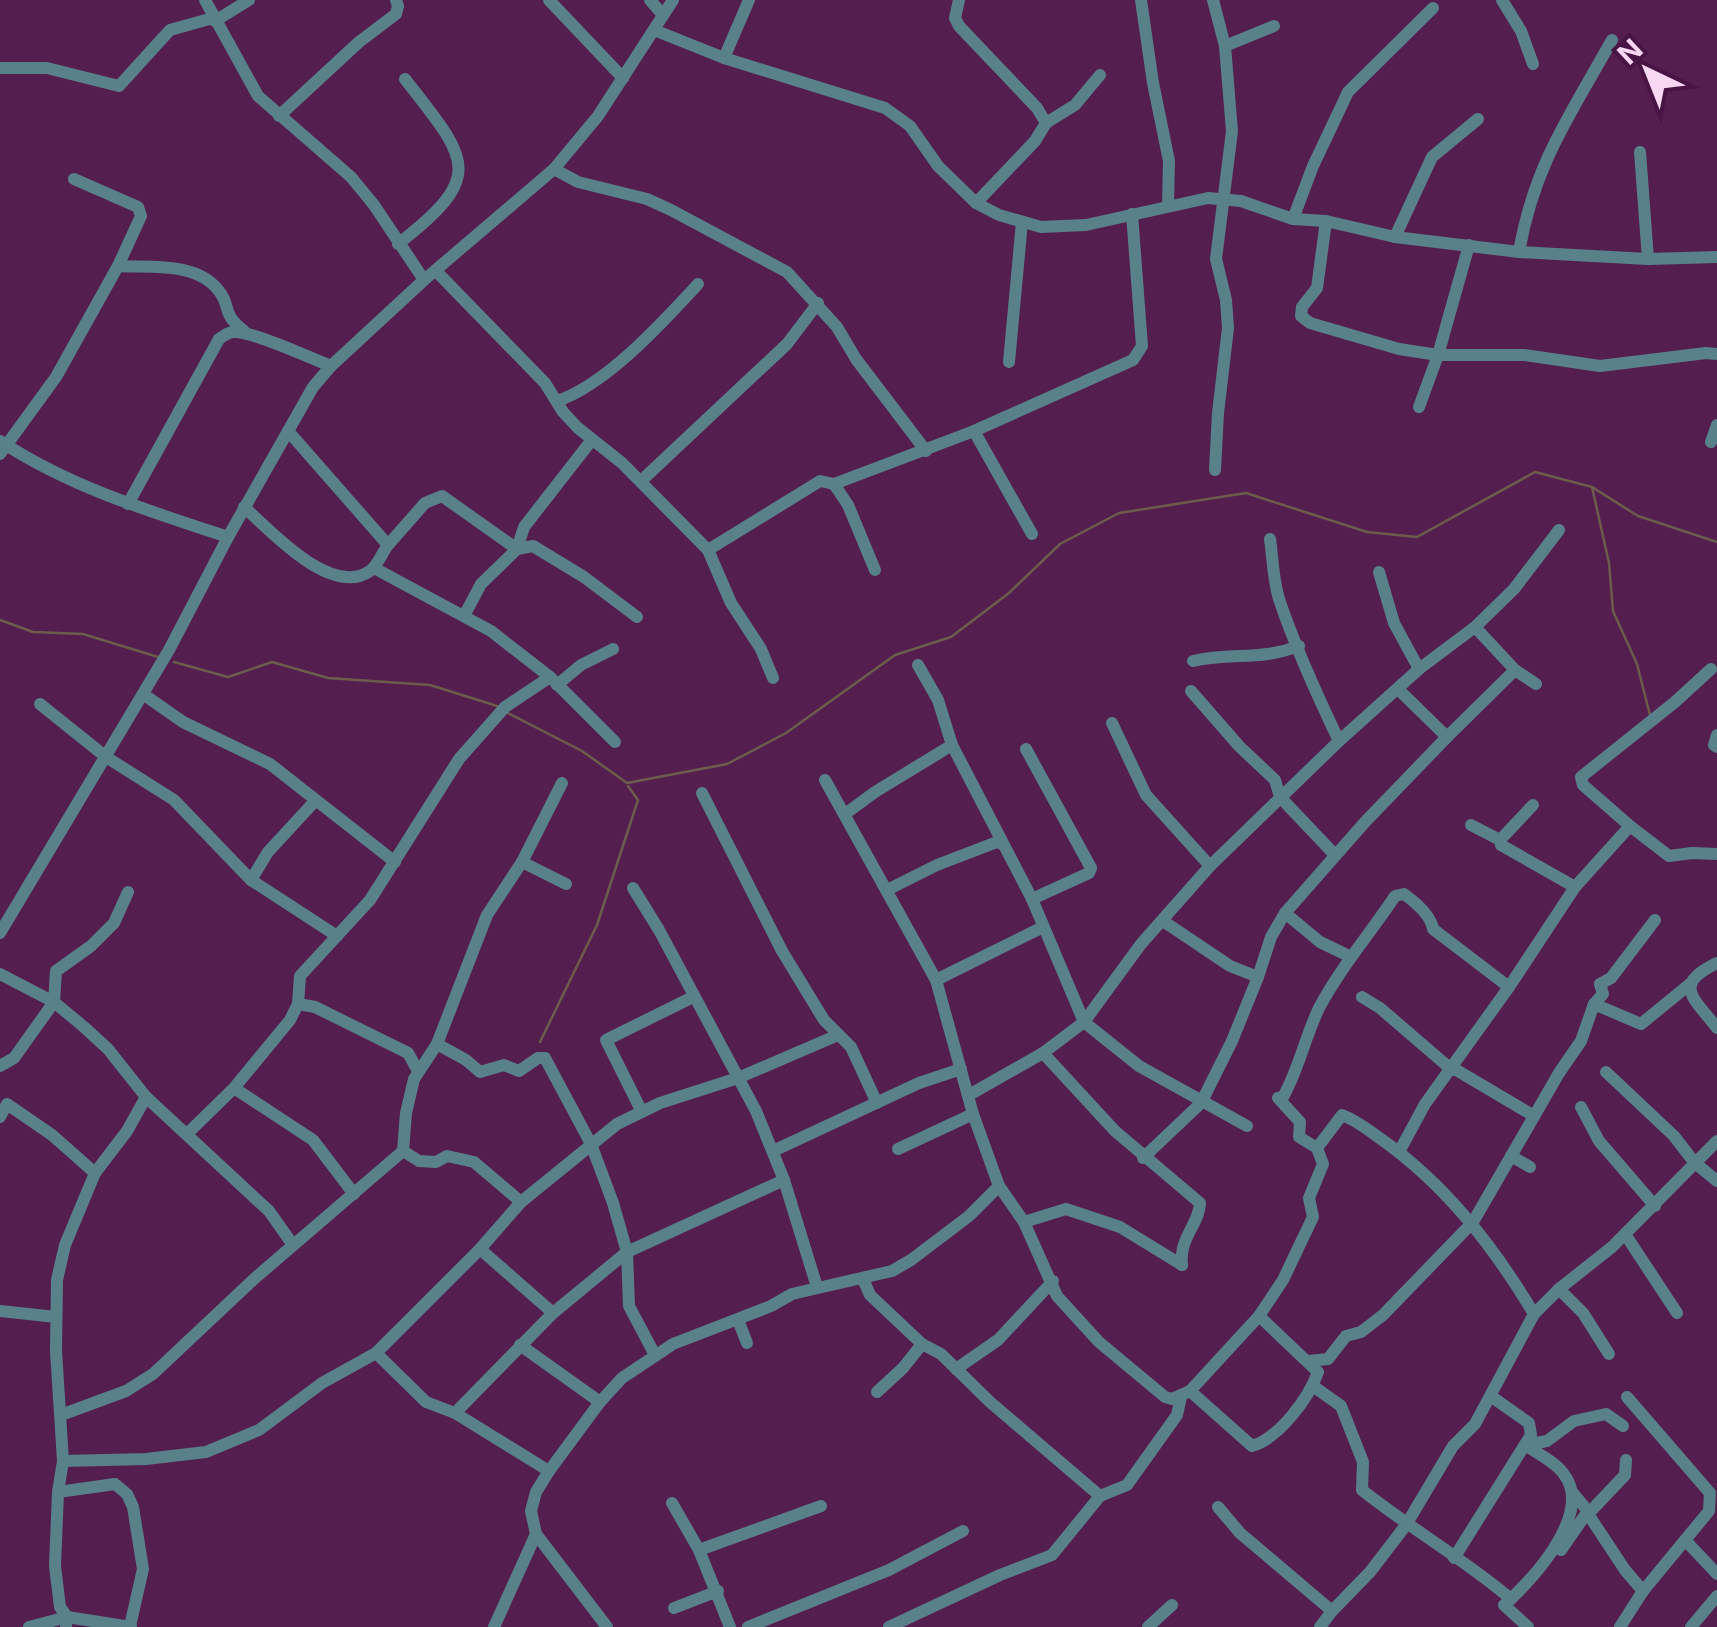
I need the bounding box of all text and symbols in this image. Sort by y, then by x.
north arrow [1597,20,1697,120]
text: N [1611,32,1649,71]

